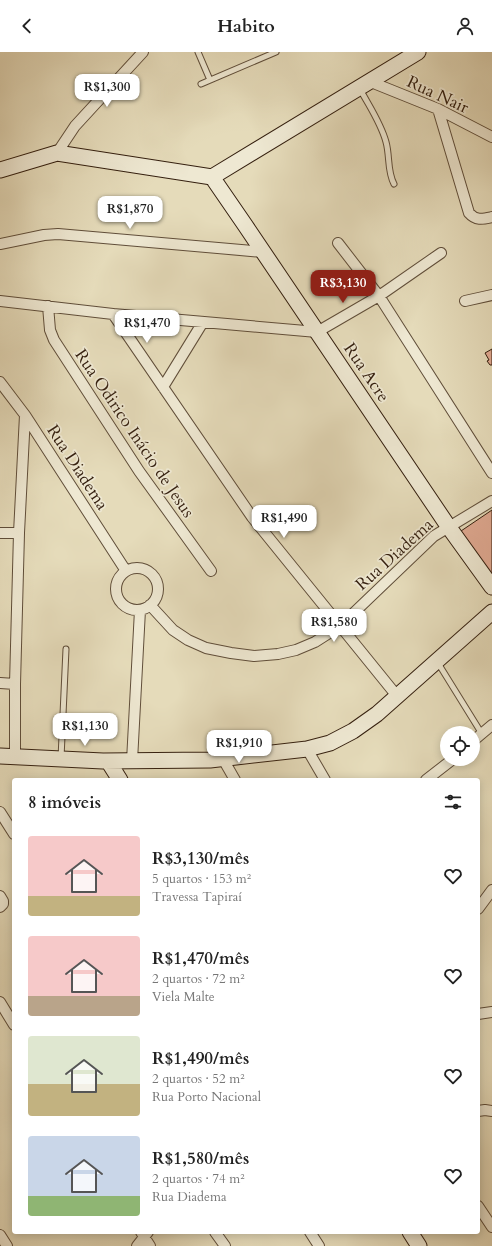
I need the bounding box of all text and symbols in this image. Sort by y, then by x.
text: Habito [217,14,275,39]
icon: back [16,15,38,37]
icon: person [454,15,476,37]
street label: Rua Nair [403,70,473,119]
pin: R$1,300 [70,74,144,108]
text: R$1,300 [84,78,130,96]
pin: R$1,870 [93,196,167,230]
text: R$1,870 [107,200,153,218]
pin: R$3,130 [306,270,380,304]
text: R$3,130 [320,274,366,292]
pin: R$1,470 [110,310,184,344]
text: R$1,470 [124,314,170,332]
street label: Rua Acre [338,338,395,406]
street label: Rua Odirico Inácio de Jesus [70,345,200,522]
street label: Rua Diadema [41,420,114,515]
pin: R$1,490 [247,505,321,539]
text: R$1,490 [261,509,307,527]
street label: Rua Diadema [350,513,439,596]
pin: R$1,580 [297,609,371,643]
text: R$1,580 [311,613,357,631]
pin: R$1,130 [48,713,122,747]
text: R$1,130 [62,717,108,735]
map controls [440,726,480,766]
button: locate [440,726,480,766]
pin: R$1,910 [202,730,276,764]
text: R$1,910 [216,734,262,752]
text: 8 imóveis [28,791,101,814]
icon: filters [442,791,464,813]
text: R$3,130/mês [152,847,249,870]
icon: home [60,852,108,900]
icon: heart [442,865,464,887]
text: 5 quartos · 153 m² [152,870,251,888]
text: Travessa Tapiraí [152,888,242,906]
text: R$1,470/mês [152,947,249,970]
icon: home [60,952,108,1000]
icon: heart [442,965,464,987]
text: 2 quartos · 72 m² [152,970,245,988]
text: Viela Malte [152,988,215,1006]
text: R$1,490/mês [152,1047,249,1070]
icon: home [60,1052,108,1100]
icon: heart [442,1065,464,1087]
text: 2 quartos · 52 m² [152,1070,245,1088]
text: Rua Porto Nacional [152,1088,261,1106]
text: R$1,580/mês [152,1147,249,1170]
icon: home [60,1152,108,1200]
icon: heart [442,1165,464,1187]
text: 2 quartos · 74 m² [152,1170,245,1188]
text: Rua Diadema [152,1188,227,1206]

